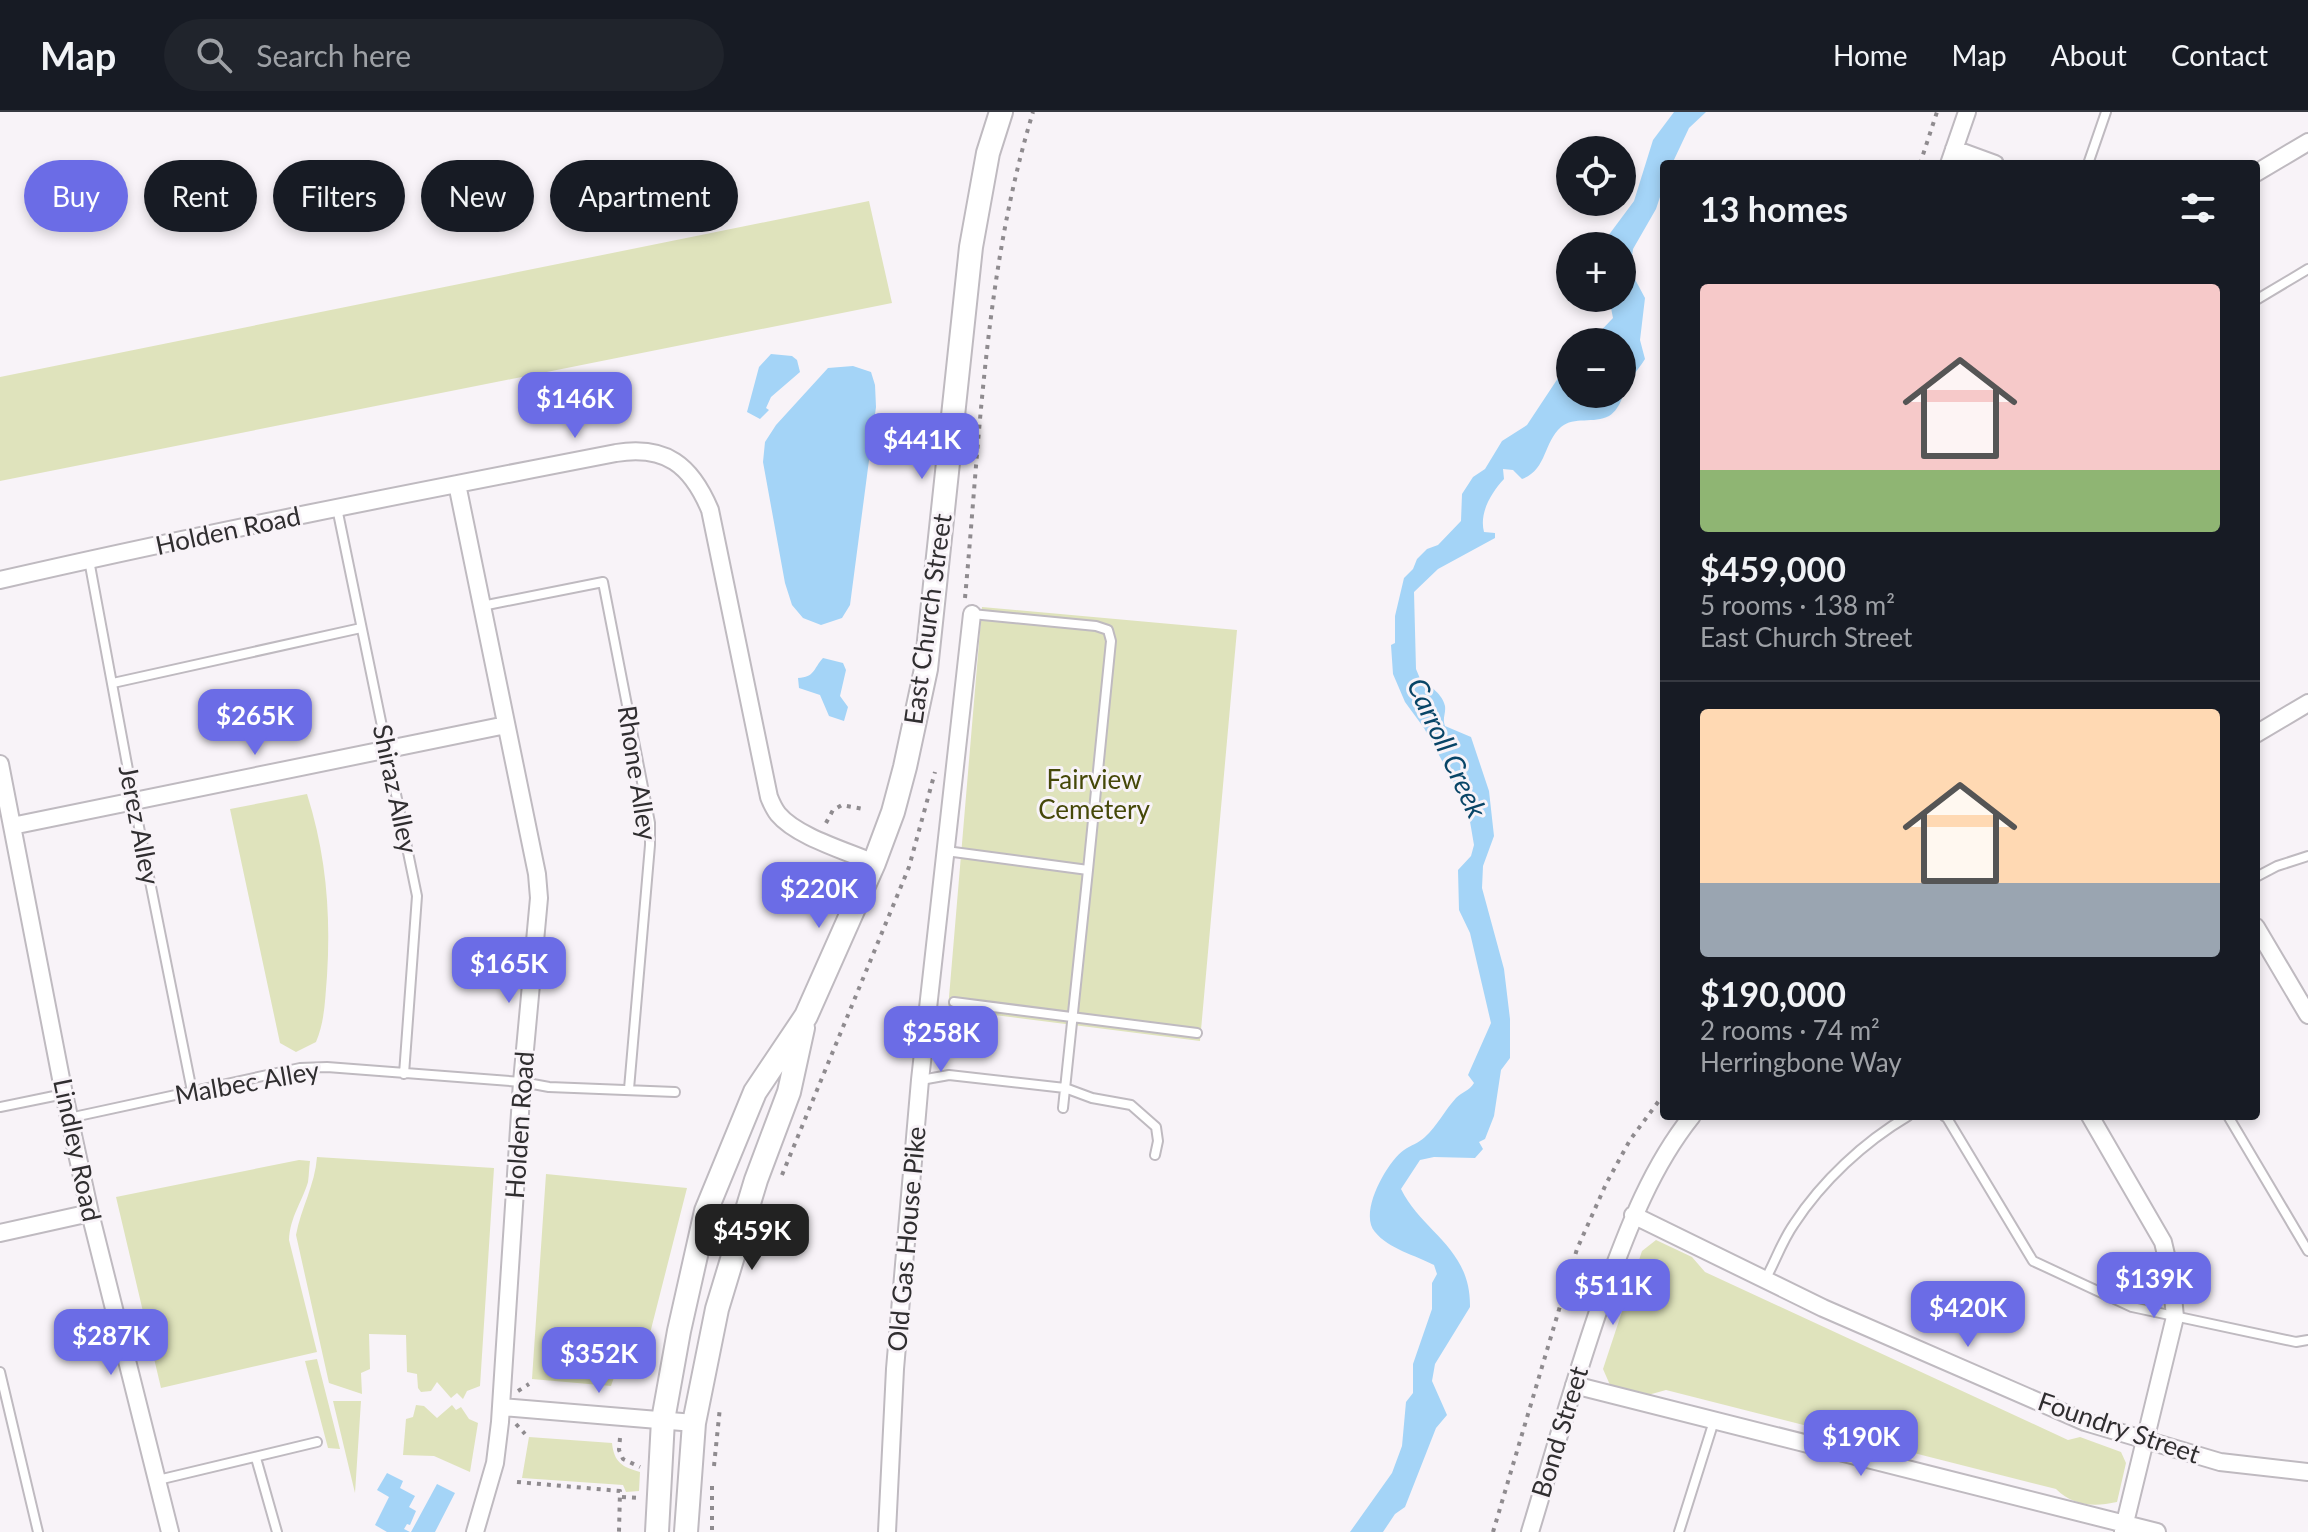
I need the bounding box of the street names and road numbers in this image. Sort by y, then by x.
street label: Holden Road [152,499,303,561]
street label: East Church Street [896,511,958,726]
street label: Rhone Alley [612,703,665,843]
street label: Shiraz Alley [367,721,425,857]
street label: Jerez Alley [113,762,167,888]
street label: Holden Road [498,1050,540,1200]
street label: Malbec Alley [172,1053,322,1110]
street label: Lindley Road [47,1075,109,1224]
street label: Old Gas House Pike [880,1125,932,1353]
street label: Bond Street [1524,1362,1594,1501]
street label: Foundry Street [2034,1384,2205,1470]

